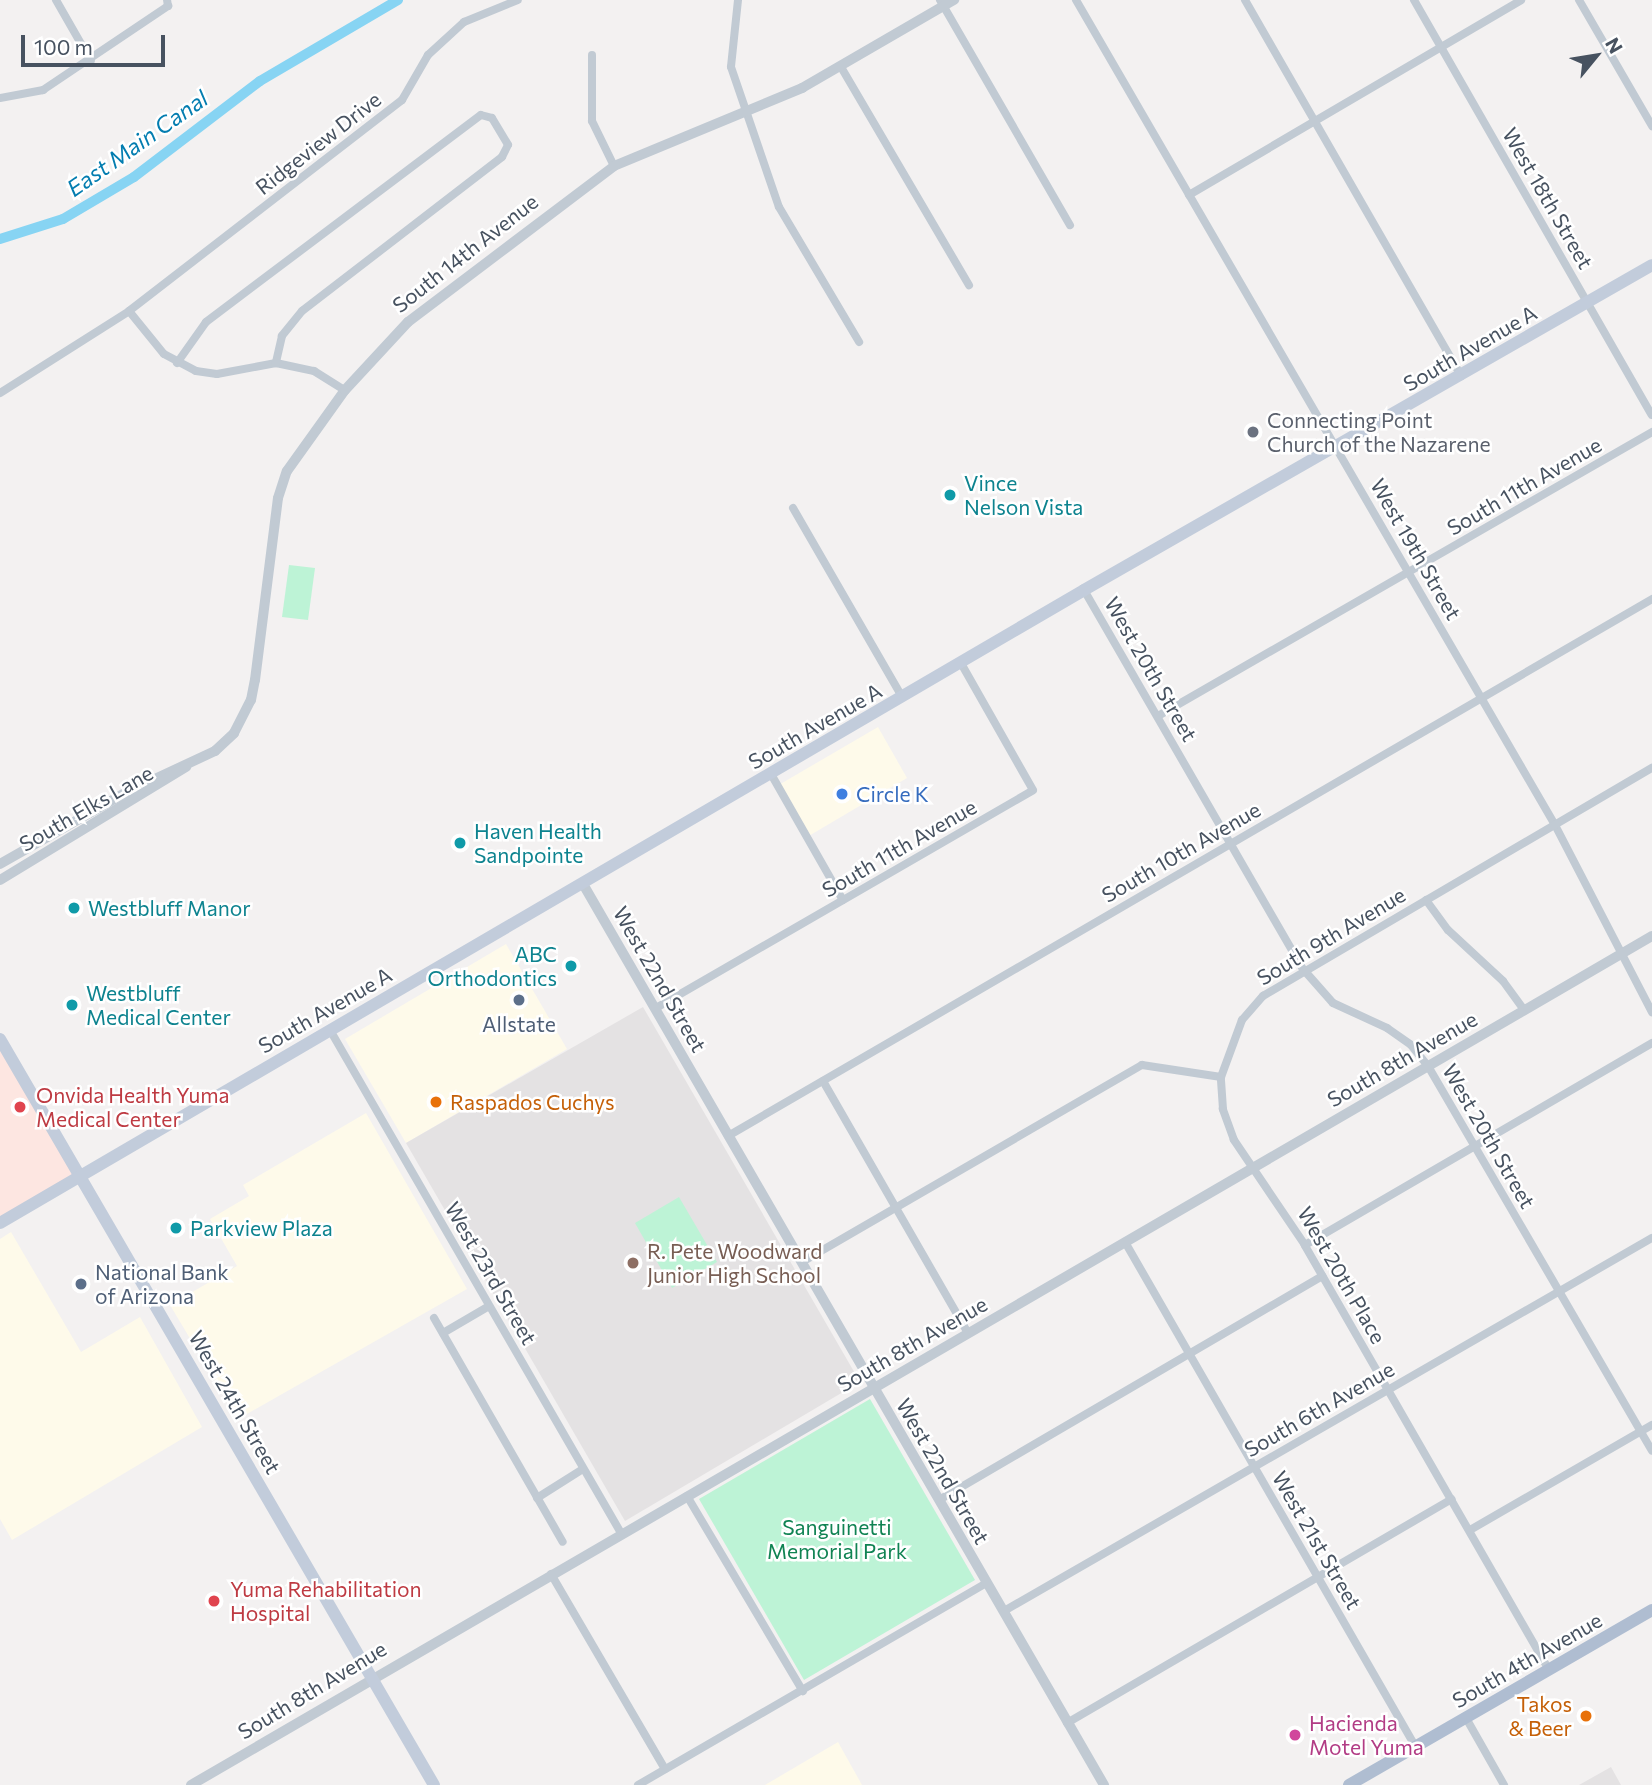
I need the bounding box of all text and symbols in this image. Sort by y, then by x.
scale bar [24,21,168,65]
north arrow [1561,21,1631,91]
text: N [1601,33,1628,57]
text: 100 m [34,34,93,59]
water label: East Main Canal [61,84,213,202]
street label: Ridgeview Drive [250,86,386,200]
street label: West 18th Street [1497,123,1599,273]
street label: South 14th Avenue [387,188,543,318]
street label: South Avenue A [1399,300,1541,396]
place label: Connecting Point Church of the Nazarene [1267,407,1491,457]
marker: Connecting Point Church of the Nazarene [1245,424,1261,440]
street label: South 11th Avenue [1442,432,1606,540]
place label: Vince Nelson Vista [964,470,1083,520]
street label: West 19th Street [1365,474,1467,624]
marker: Vince Nelson Vista [942,487,958,503]
street label: West 20th Street [1099,592,1203,746]
street label: South Avenue A [744,678,886,774]
street label: South Elks Lane [15,760,157,856]
place label: Circle K [856,781,929,807]
marker: Circle K [834,786,850,802]
street label: South 11th Avenue [817,794,981,902]
street label: South 10th Avenue [1097,796,1265,908]
place label: Haven Health Sandpointe [474,818,602,868]
marker: Haven Health Sandpointe [452,835,468,851]
street label: South 9th Avenue [1252,882,1410,990]
place label: Westbluff Manor [88,895,251,921]
marker: Westbluff Manor [66,900,82,916]
street label: West 22nd Street [608,902,712,1056]
place label: ABC Orthodontics [428,941,557,991]
marker: ABC Orthodontics [563,958,579,974]
street label: South Avenue A [254,962,396,1058]
place label: Westbluff Medical Center [86,980,231,1030]
marker: Allstate [511,992,527,1008]
marker: Westbluff Medical Center [64,997,80,1013]
street label: South 8th Avenue [1323,1006,1481,1112]
place label: Allstate [482,1011,556,1037]
street label: West 20th Street [1437,1059,1541,1213]
place label: Onvida Health Yuma Medical Center [36,1082,229,1132]
place label: Raspados Cuchys [450,1089,615,1115]
marker: Raspados Cuchys [428,1094,444,1110]
marker: Onvida Health Yuma Medical Center [10,1097,30,1117]
street label: West 23rd Street [440,1197,542,1349]
street label: West 20th Place [1293,1202,1391,1348]
place label: Parkview Plaza [190,1215,333,1241]
marker: Parkview Plaza [168,1220,184,1236]
place label: R. Pete Woodward Junior High School [647,1238,822,1288]
marker: R. Pete Woodward Junior High School [625,1255,641,1271]
place label: National Bank of Arizona [95,1259,229,1309]
marker: National Bank of Arizona [73,1276,89,1292]
street label: South 8th Avenue [833,1291,991,1397]
street label: West 24th Street [184,1326,286,1478]
street label: South 6th Avenue [1240,1356,1398,1462]
street label: West 22nd Street [891,1394,995,1548]
street label: West 21st Street [1267,1466,1367,1614]
park label: Sanguinetti Memorial Park [767,1514,907,1564]
place label: Yuma Rehabilitation Hospital [230,1576,422,1626]
marker: Yuma Rehabilitation Hospital [204,1591,224,1611]
street label: South 4th Avenue [1448,1607,1606,1713]
street label: South 8th Avenue [233,1636,391,1744]
place label: Takos & Beer [1508,1691,1572,1741]
marker: Takos & Beer [1578,1708,1594,1724]
place label: Hacienda Motel Yuma [1309,1710,1424,1760]
marker: Hacienda Motel Yuma [1287,1727,1303,1743]

